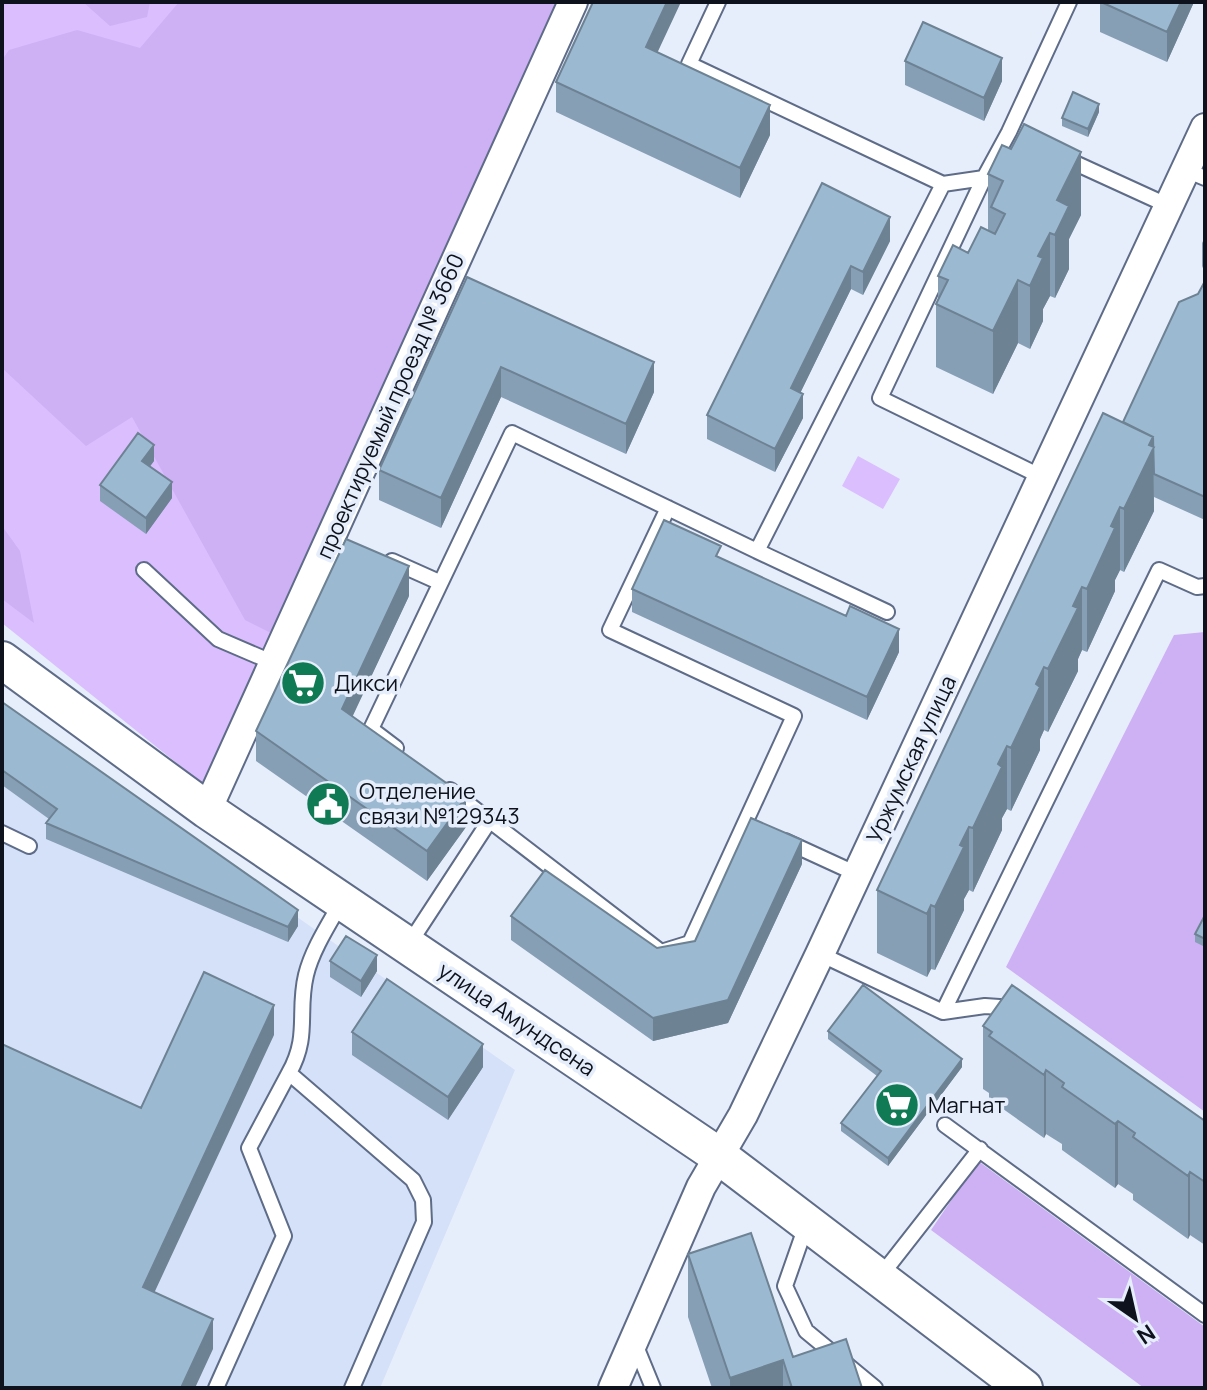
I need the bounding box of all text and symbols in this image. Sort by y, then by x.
street label: проектируемый проезд № 3660 [309,249,471,563]
supermarket icon: Дикси [279,659,327,707]
place label: Дикси [334,668,398,698]
street label: Уржумская улица [859,670,963,848]
place label: Отделение связи №129343 [359,776,520,831]
public building icon: Отделение связи №129343 [304,780,352,828]
street label: улица Амундсена [432,955,602,1083]
supermarket icon: Магнат [873,1081,921,1129]
place label: Магнат [928,1090,1005,1120]
north arrow [1095,1278,1175,1358]
text: N [1131,1318,1161,1351]

